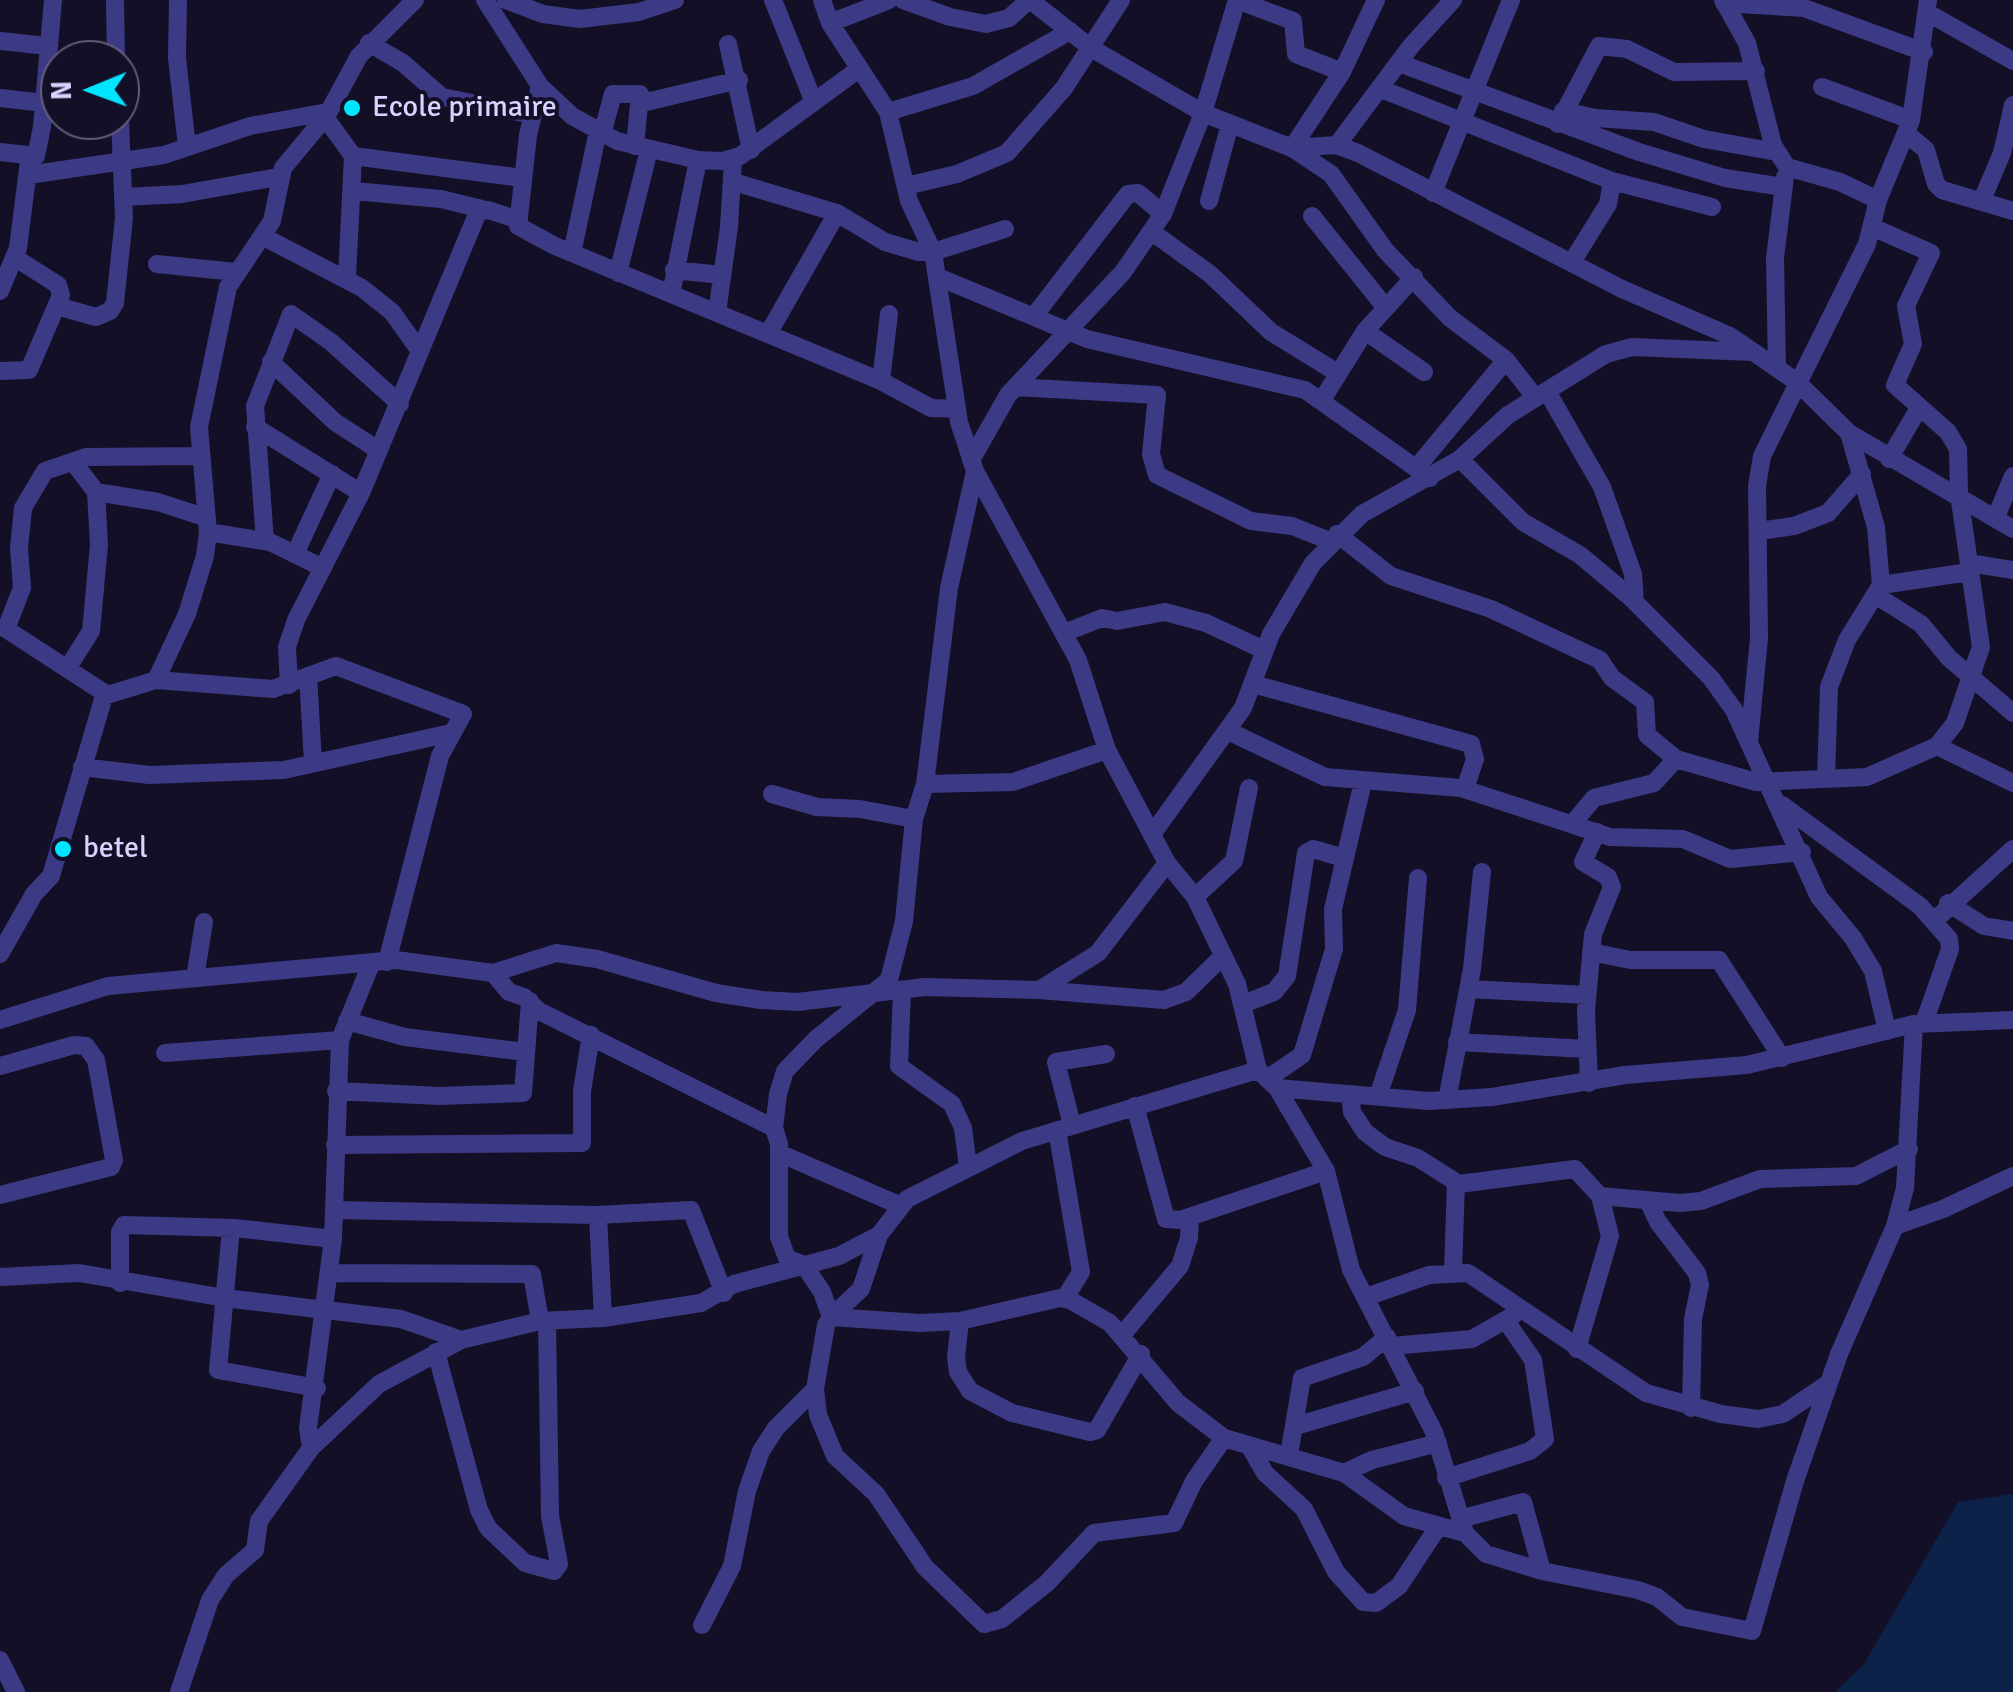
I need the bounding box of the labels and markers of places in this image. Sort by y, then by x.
place label: Ecole primaire [372,90,557,126]
marker: Ecole primaire [341,97,363,119]
place label: betel [83,831,148,867]
marker: betel [52,838,74,860]

